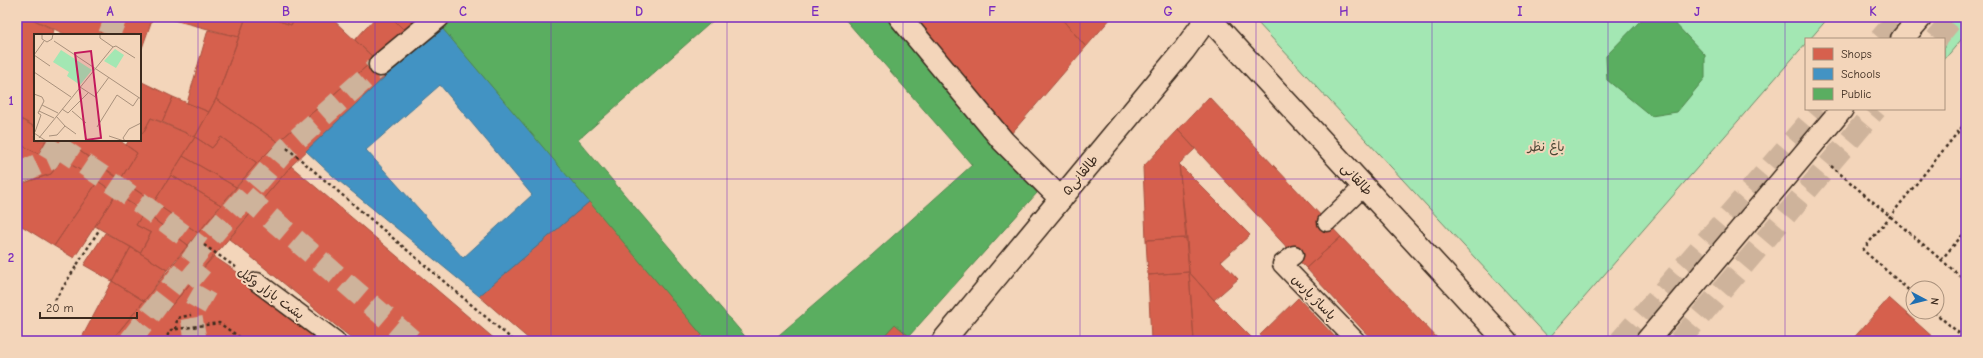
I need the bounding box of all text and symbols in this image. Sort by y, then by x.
text: A [106,4,114,19]
text: B [282,4,290,19]
text: C [459,4,467,19]
text: D [635,4,643,19]
text: E [811,4,819,19]
text: F [988,4,996,19]
text: G [1163,4,1173,19]
text: H [1339,4,1349,19]
text: I [1517,4,1523,19]
text: J [1694,4,1700,19]
text: K [1869,4,1877,19]
inset map [34,34,141,141]
legend [1805,38,1945,110]
text: Shops [1841,47,1872,61]
text: Schools [1841,67,1880,81]
text: Public [1841,87,1872,101]
text: 1 [8,93,14,108]
park label: باغ نظر [1526,139,1565,156]
street label: طالقانی۵ [1059,152,1103,199]
street label: طالقانی [1337,160,1376,200]
text: 2 [8,250,14,265]
street label: پشت بازار وکیل [234,264,307,323]
street label: پاساژ پارس [1288,271,1339,324]
north arrow [1905,280,1945,320]
scale bar [40,294,137,320]
text: N [1928,297,1941,306]
text: 20 m [46,301,74,315]

